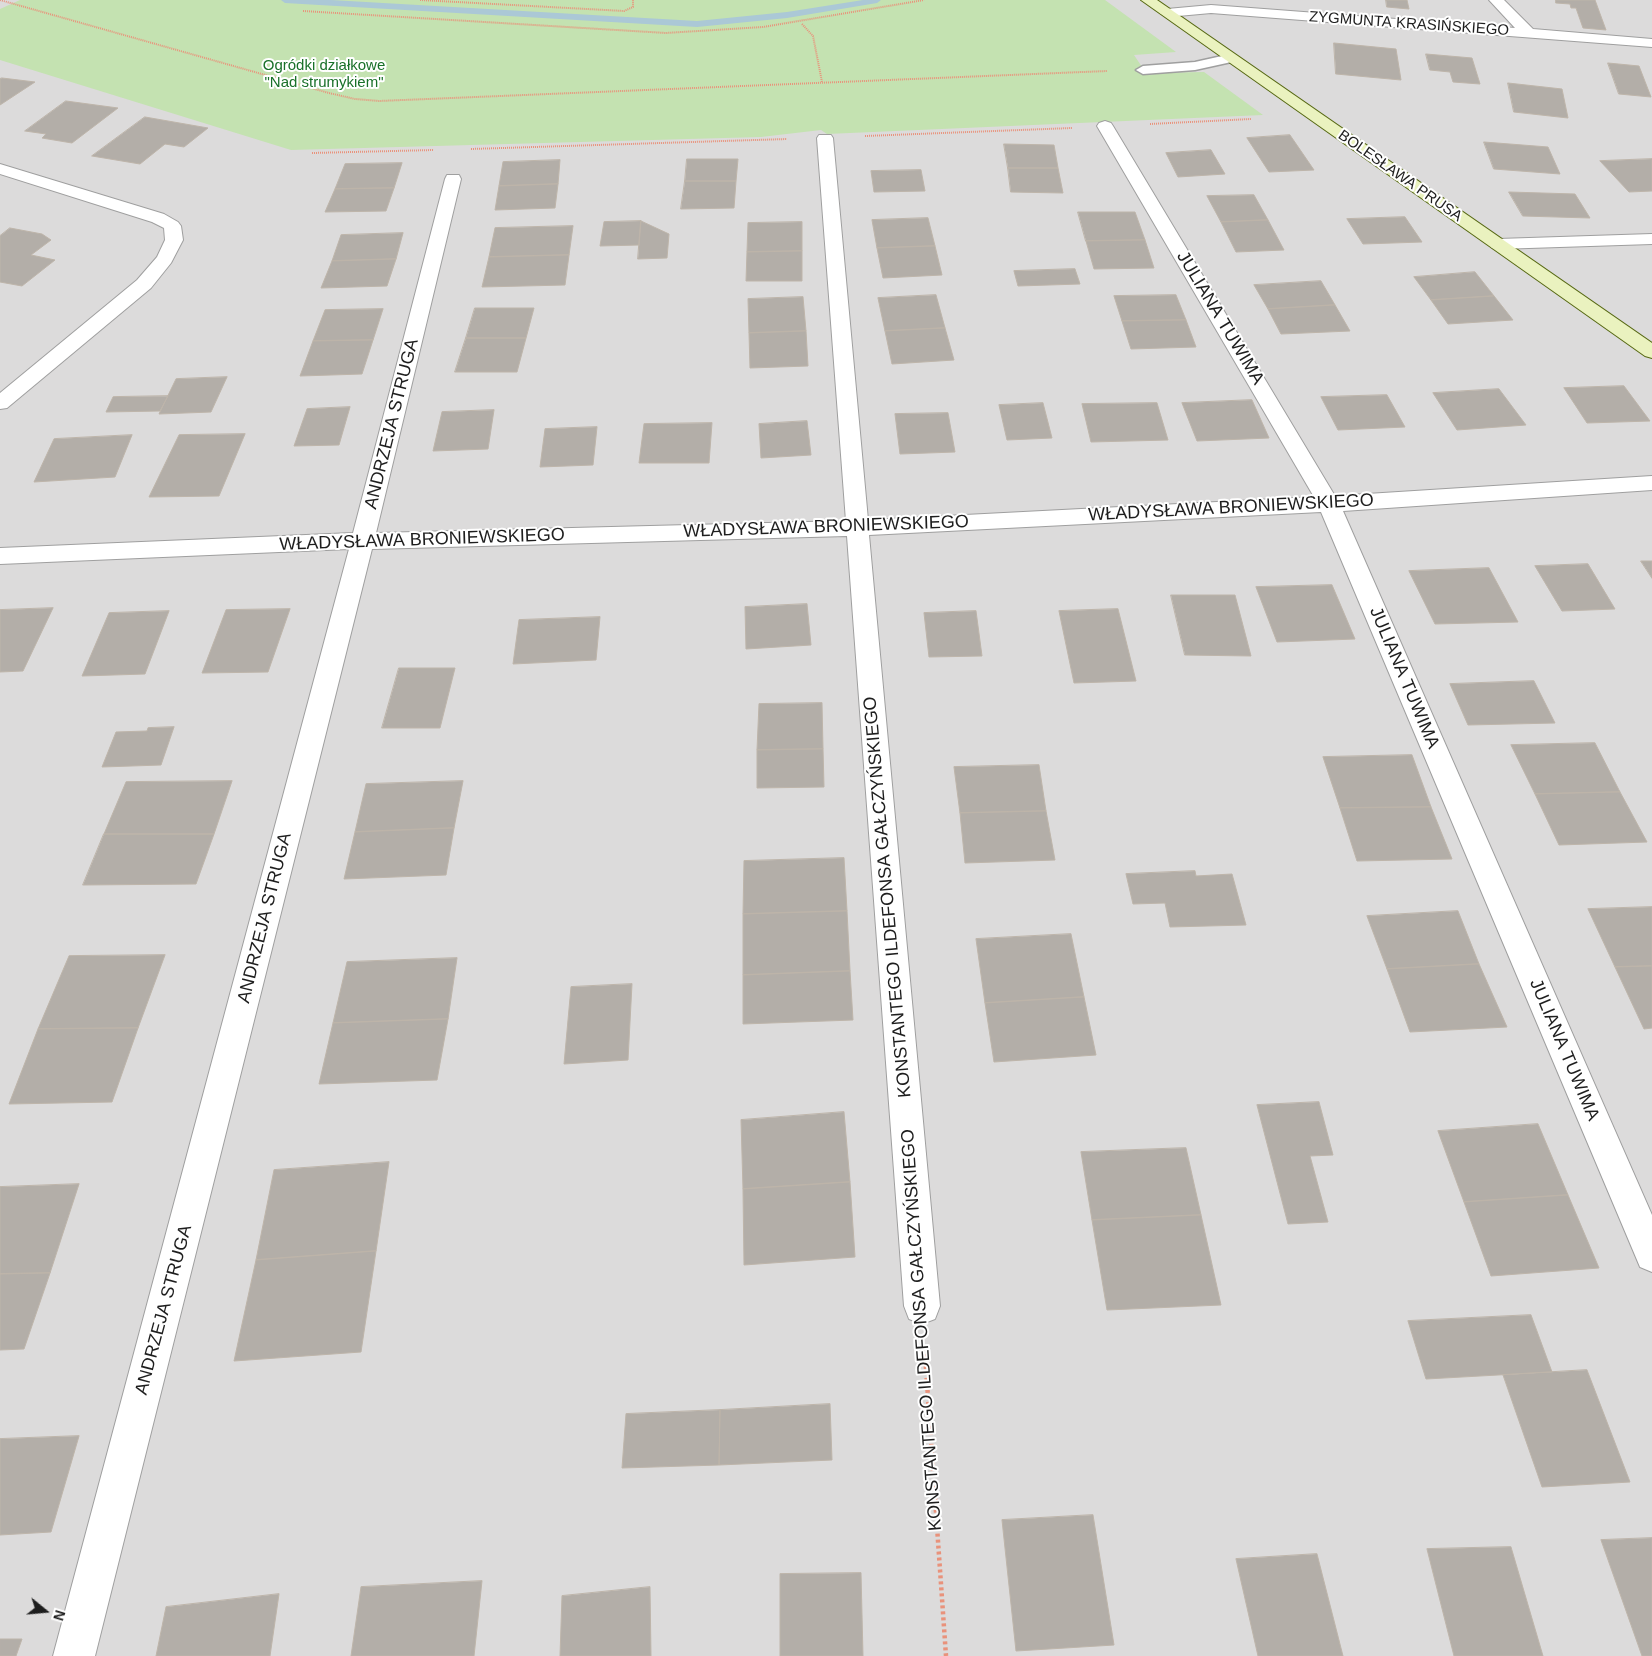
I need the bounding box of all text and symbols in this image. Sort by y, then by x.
street label: ZYGMUNTA KRASIŃSKIEGO [1308,8,1510,40]
park label: Ogródki działkowe "Nad strumykiem" [263,57,385,92]
street label: BOLESŁAWA PRUSA [1335,126,1465,226]
street label: JULIANA TUWIMA [1172,247,1268,389]
street label: ANDRZEJA STRUGA [360,336,424,512]
street label: WŁADYSŁAWA BRONIEWSKIEGO [1088,490,1374,526]
street label: WŁADYSŁAWA BRONIEWSKIEGO [683,511,969,543]
street label: WŁADYSŁAWA BRONIEWSKIEGO [279,524,565,556]
street label: JULIANA TUWIMA [1364,604,1444,752]
street label: KONSTANTEGO ILDEFONSA GAŁCZYŃSKIEGO [860,695,916,1099]
street label: ANDRZEJA STRUGA [233,830,297,1006]
street label: JULIANA TUWIMA [1524,976,1604,1124]
street label: KONSTANTEGO ILDEFONSA GAŁCZYŃSKIEGO [897,1128,947,1532]
street label: ANDRZEJA STRUGA [131,1223,197,1397]
north arrow [20,1586,70,1636]
text: N [50,1608,68,1623]

